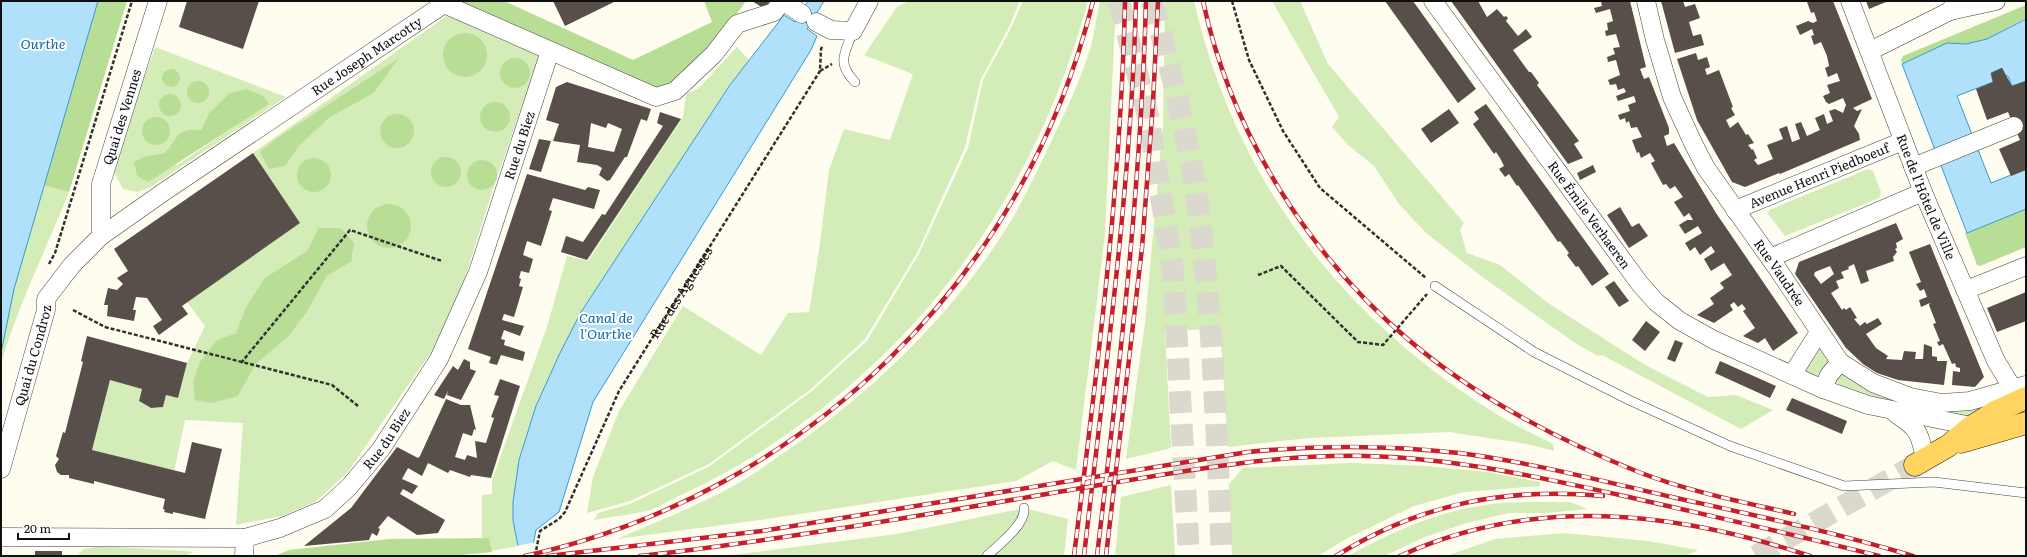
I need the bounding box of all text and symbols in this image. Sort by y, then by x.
street label: Rue Joseph Marcotty [307,11,426,99]
water label: Ourthe [21,33,66,53]
street label: Quai des Vennes [97,67,145,167]
street label: Rue du Biez [499,109,539,182]
street label: Rue de l'Hôtel de Ville [1893,131,1961,263]
street label: Avenue Henri Piedboeuf [1746,137,1893,212]
street label: Rue Émile Verhaeren [1544,157,1636,273]
street label: Rue Vaudrée [1750,235,1810,310]
street label: Rue des Aguesses [644,243,717,342]
street label: Quai du Condroz [9,305,55,408]
water label: Canal de l'Ourthe [579,307,633,343]
street label: Rue du Biez [358,404,414,473]
scale bar [18,515,69,541]
text: 20 m [24,519,51,537]

